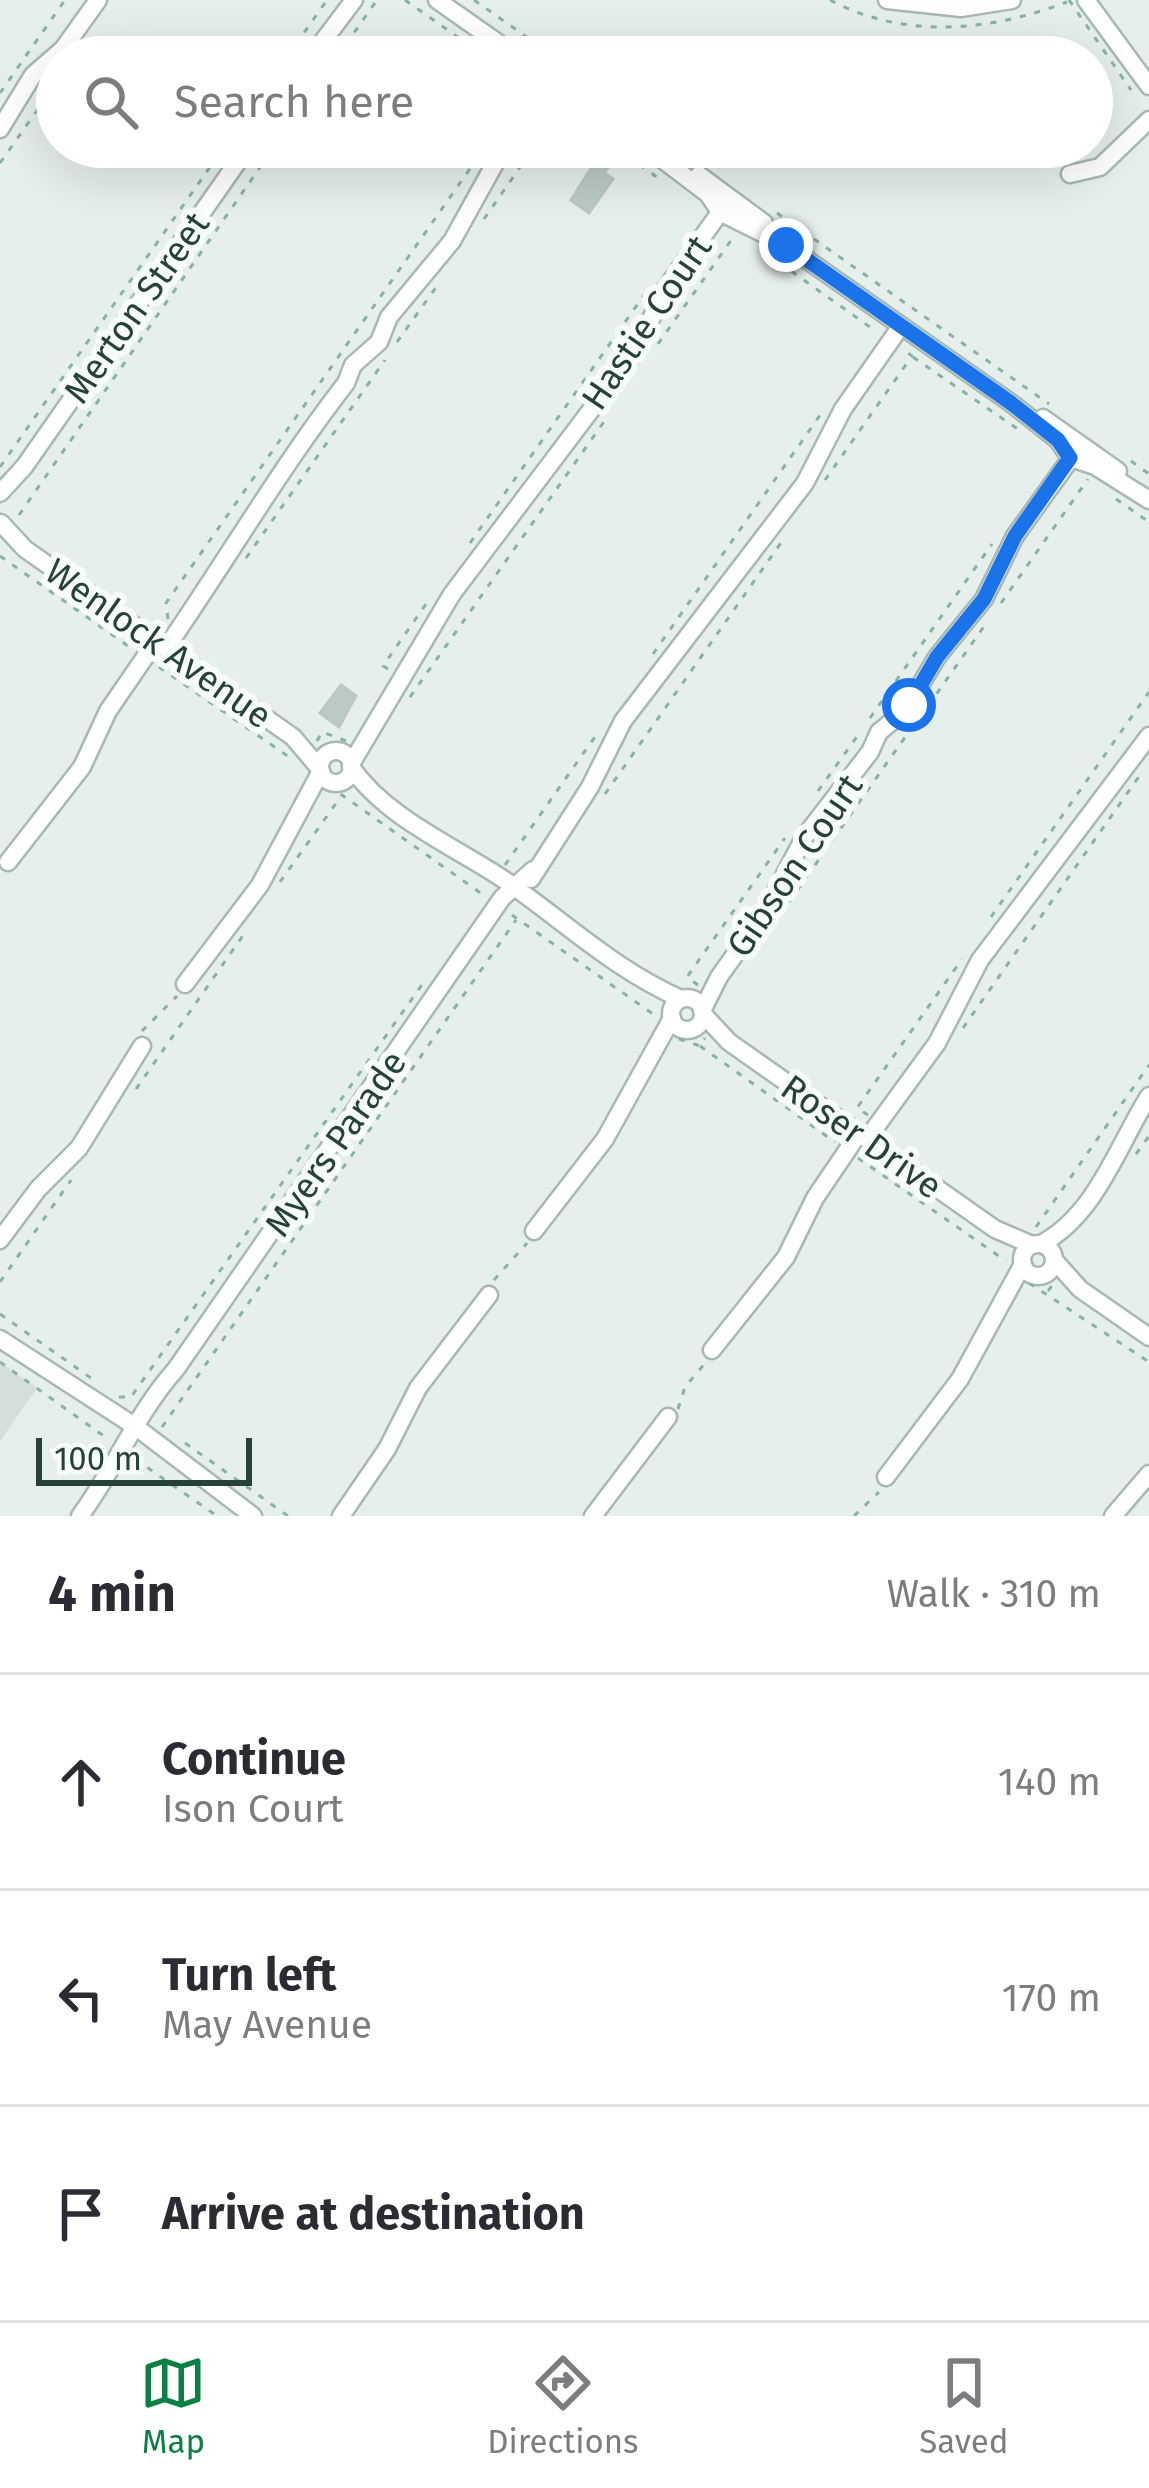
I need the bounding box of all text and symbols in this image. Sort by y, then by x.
search box [36,36,1113,168]
icon: search [78,69,144,135]
text: Search here [174,75,414,129]
street label: Merton Street [55,203,219,412]
route end [759,218,813,272]
street label: Hastie Court [572,227,721,418]
street label: Wenlock Avenue [37,549,280,738]
route start [882,678,936,732]
street label: Gibson Court [718,766,872,965]
street label: Myers Parade [256,1042,416,1245]
street label: Roser Drive [772,1065,950,1208]
scale bar [36,1432,252,1485]
text: 100 m [54,1439,142,1479]
text: 4 min [48,1563,176,1625]
text: Walk · 310 m [887,1571,1101,1617]
text: Continue [162,1732,346,1786]
icon: ahead [48,1749,114,1815]
text: 140 m [998,1759,1101,1805]
text: Ison Court [162,1786,343,1832]
text: Turn left [162,1948,336,2002]
icon: left [48,1965,114,2031]
text: 170 m [1002,1975,1101,2021]
text: May Avenue [162,2002,372,2048]
icon: arrive [48,2181,114,2247]
text: Arrive at destination [162,2187,585,2241]
tab: Map [140,2350,206,2462]
tab: Directions [487,2350,639,2462]
tab: Saved [919,2350,1009,2462]

